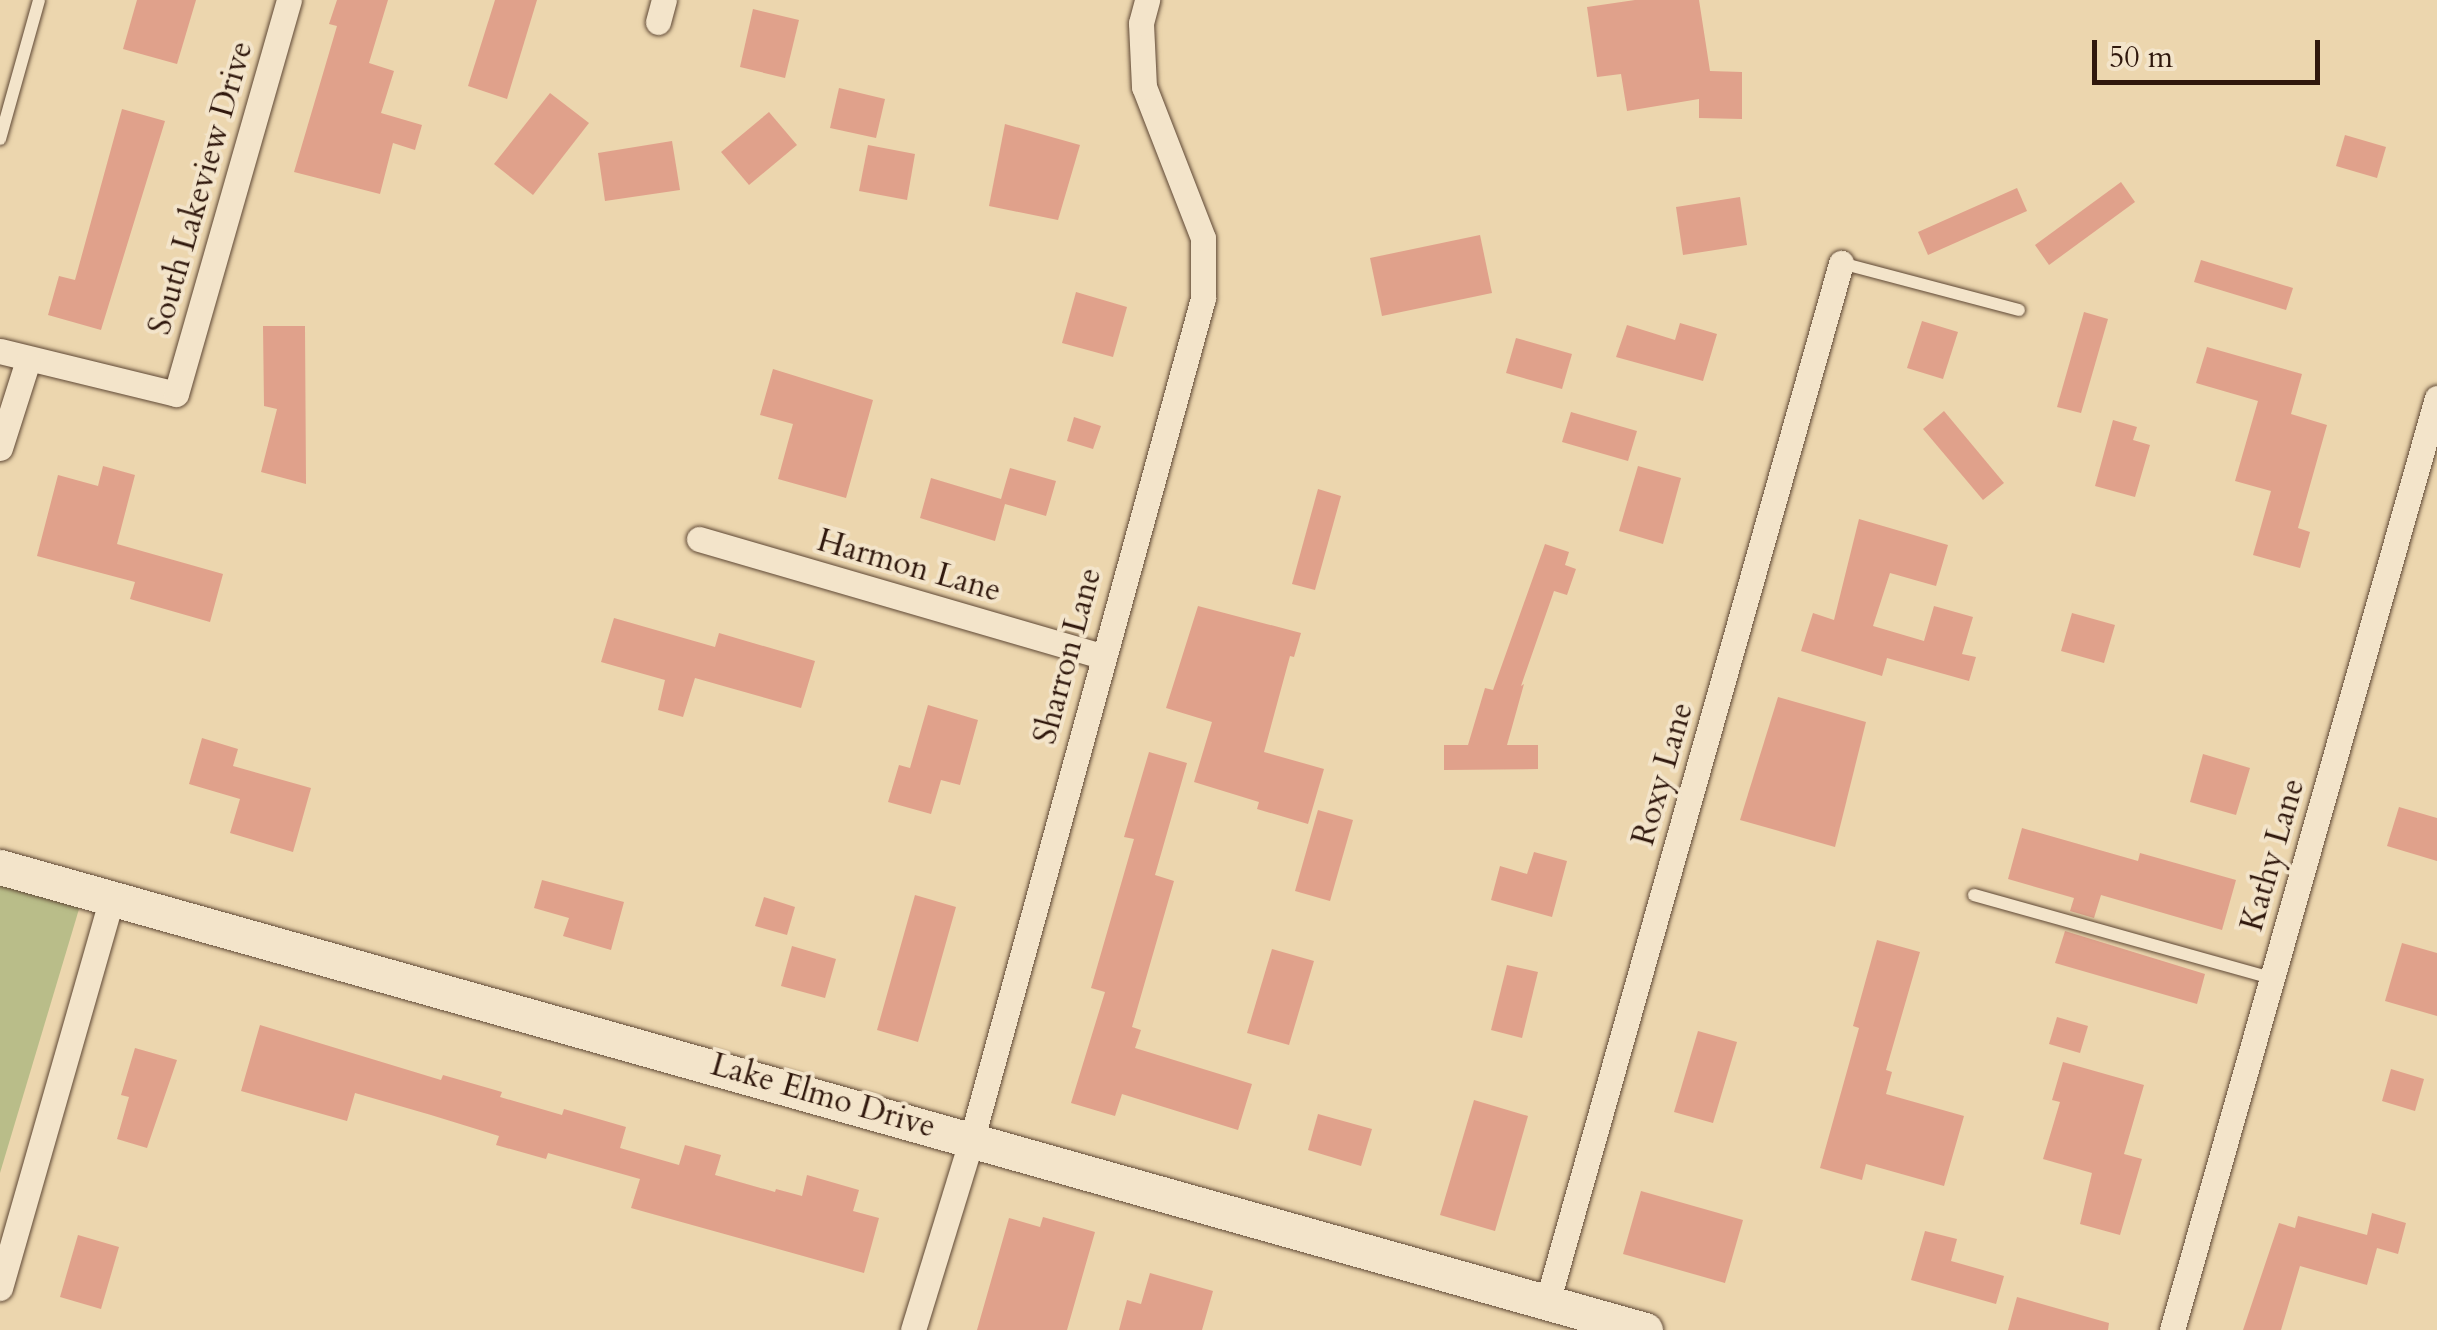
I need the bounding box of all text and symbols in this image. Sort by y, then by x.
scale bar [2097,20,2324,82]
street label: South Lakeview Drive [141,37,261,339]
text: 50 m [2109,37,2173,78]
street label: Harmon Lane [813,521,1005,611]
street label: Sharron Lane [1026,564,1110,748]
street label: Roxy Lane [1624,698,1702,850]
street label: Kathy Lane [2233,774,2313,936]
street label: Lake Elmo Drive [706,1046,940,1146]

